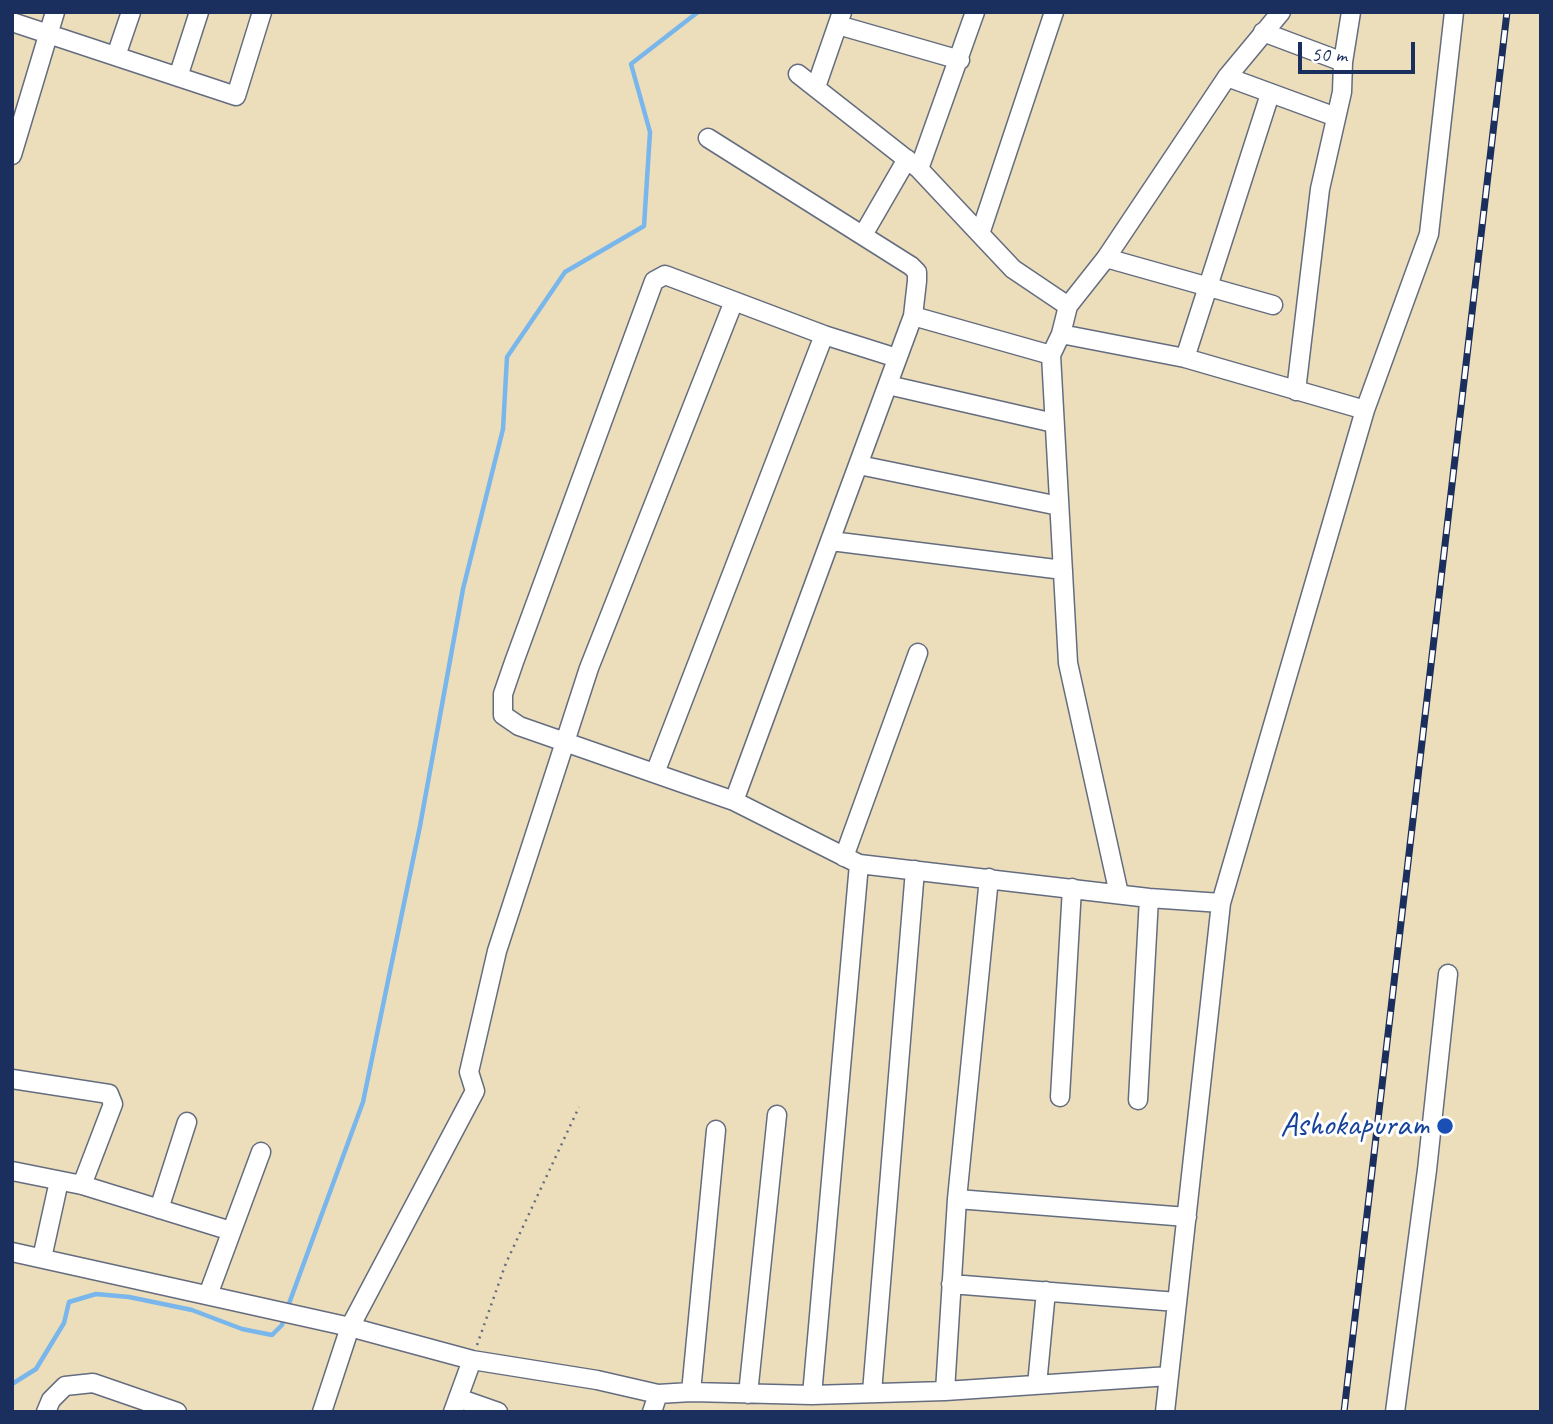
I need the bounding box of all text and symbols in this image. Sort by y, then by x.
scale bar [1301,28,1418,72]
text: 50 m [1311,41,1347,67]
place label: Ashokapuram [1280,1106,1429,1146]
marker: Ashokapuram [1435,1116,1455,1136]

